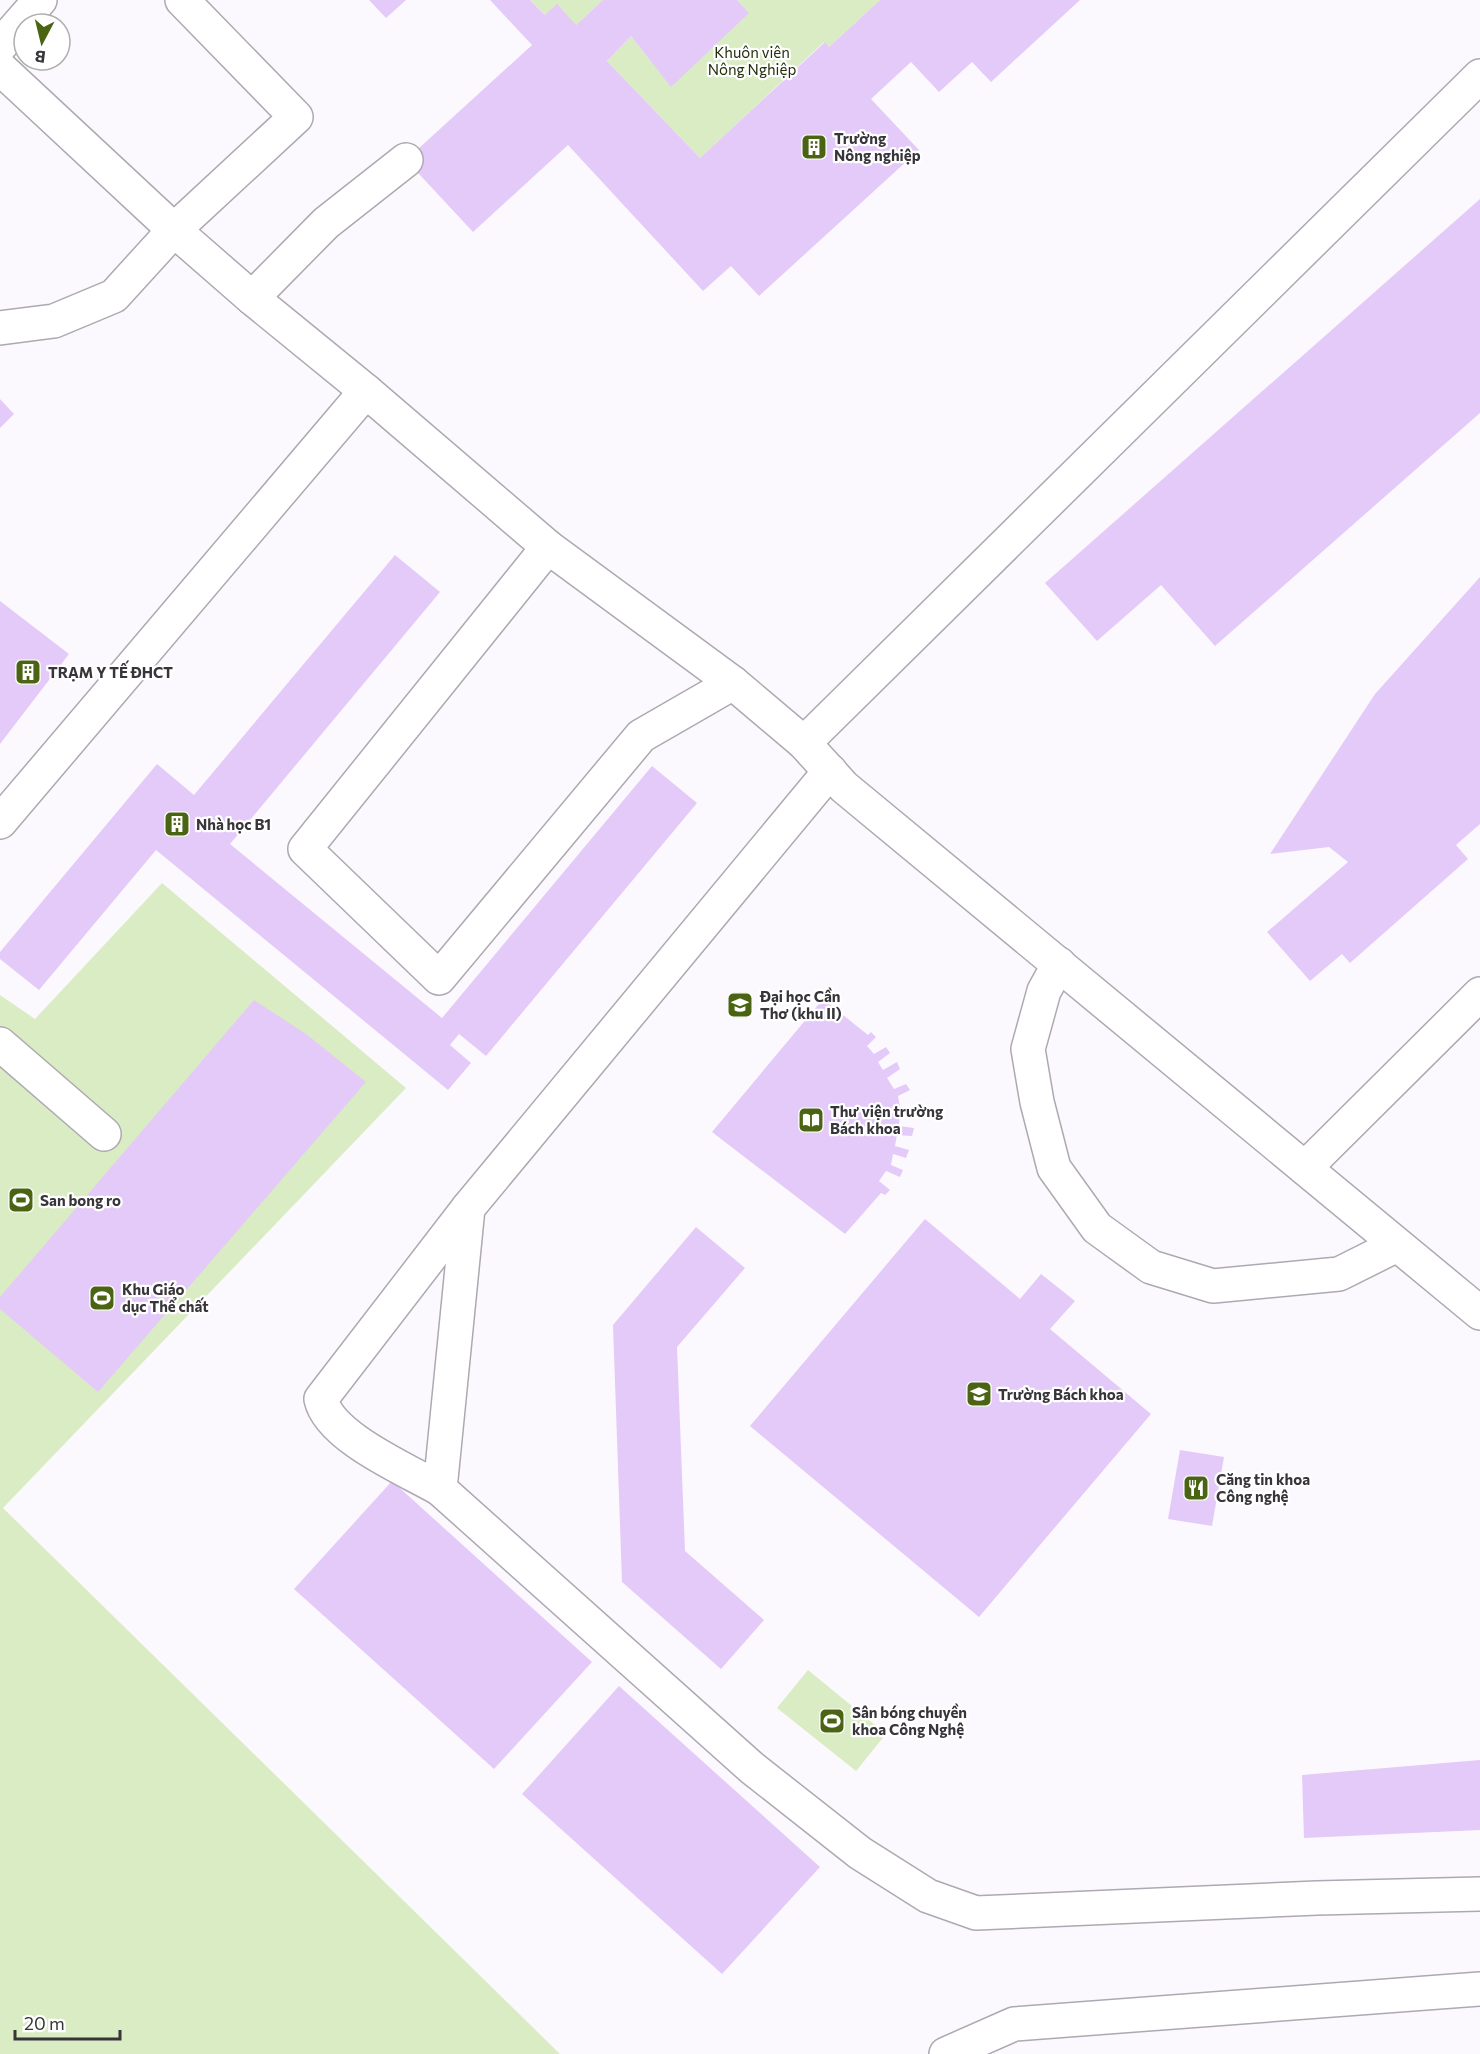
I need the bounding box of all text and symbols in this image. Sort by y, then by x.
north arrow [12,12,72,72]
park label: Khuôn viên Nông Nghiệp [708,43,796,78]
text: B [33,47,47,67]
place label: Trường Nông nghiệp [834,129,921,165]
building icon: Trường Nông nghiệp [799,132,829,162]
building icon: TRẠM Y TẾ ĐHCT [13,657,43,687]
place label: TRẠM Y TẾ ĐHCT [48,660,173,682]
building icon: Nhà học B1 [162,809,192,839]
place label: Nhà học B1 [196,815,271,834]
place label: Đại học Cần Thơ (khu II) [759,987,842,1022]
school or university icon: Đại học Cần Thơ (khu II) [725,990,755,1020]
place label: Thư viện trường Bách khoa [830,1102,943,1137]
library icon: Thư viện trường Bách khoa [796,1105,826,1135]
sports icon: San bong ro [6,1185,36,1215]
place label: San bong ro [40,1191,121,1209]
place label: Khu Giáo dục Thể chất [122,1280,209,1316]
sports icon: Khu Giáo dục Thể chất [87,1283,117,1313]
school or university icon: Trường Bách khoa [964,1379,994,1409]
place label: Trường Bách khoa [998,1385,1124,1403]
place label: Căng tin khoa Công nghệ [1216,1470,1310,1506]
restaurant icon: Căng tin khoa Công nghệ [1181,1473,1211,1503]
place label: Sân bóng chuyền khoa Công Nghệ [852,1703,967,1739]
sports icon: Sân bóng chuyền khoa Công Nghệ [817,1706,847,1736]
scale bar [15,2003,120,2041]
text: 20 m [24,2012,65,2034]

